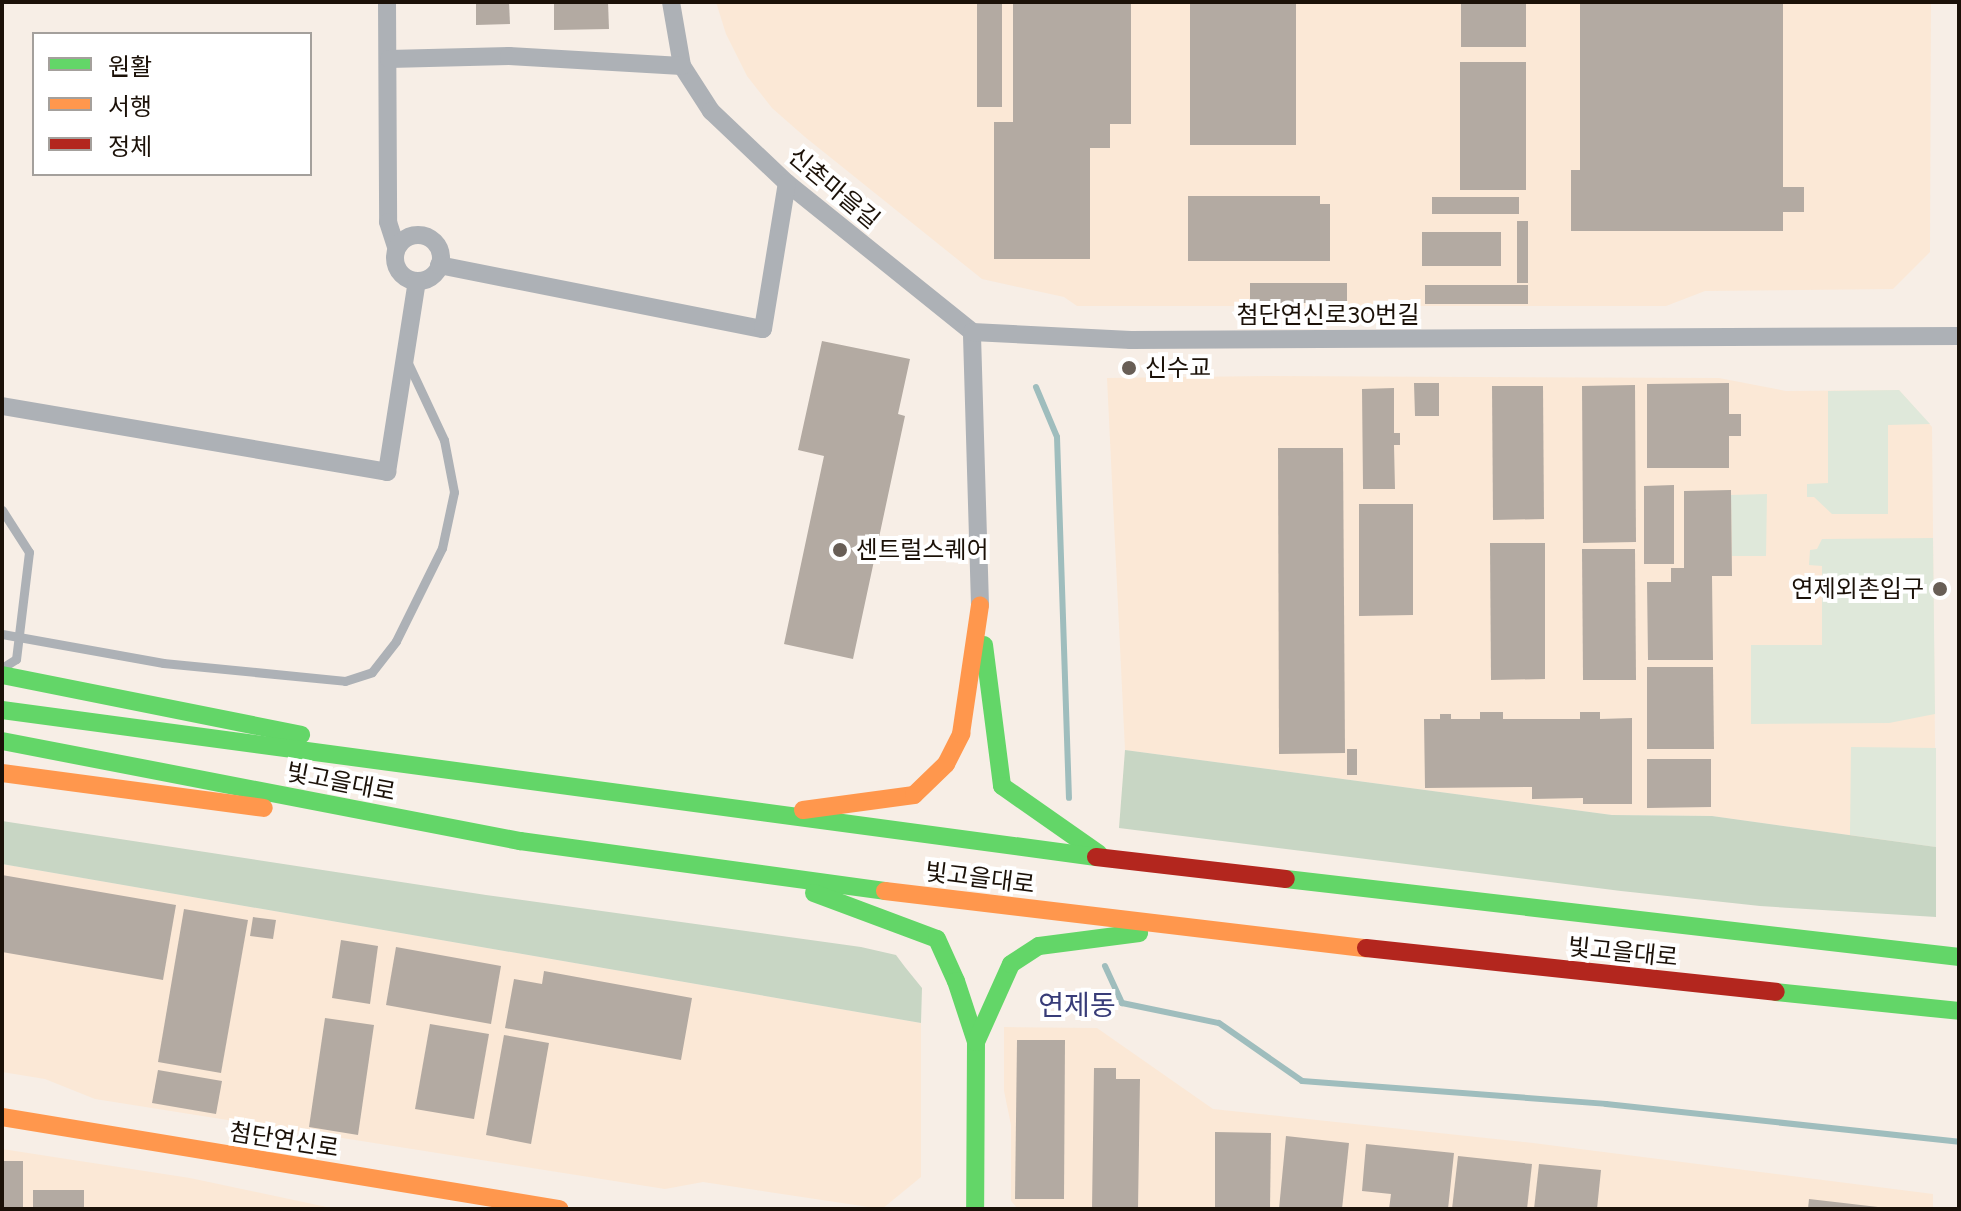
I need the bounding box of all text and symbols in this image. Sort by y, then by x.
legend [32,32,312,176]
text: 원활 [108,52,152,81]
text: 서행 [108,92,152,121]
text: 정체 [108,132,152,161]
street label: 신촌마을길 [782,141,886,235]
street label: 첨단연신로30번길 [1237,301,1419,329]
place label: 신수교 [1145,354,1211,382]
marker: 신수교 [1120,359,1138,377]
place label: 센트럴스퀘어 [856,536,988,564]
marker: 센트럴스퀘어 [831,541,849,559]
place label: 연제외촌입구 [1792,575,1924,603]
marker: 연제외촌입구 [1931,580,1949,598]
street label: 빛고을대로 [284,757,398,807]
street label: 빛고을대로 [923,857,1037,899]
street label: 빛고을대로 [1567,932,1679,972]
district label: 연제동 [1038,988,1116,1022]
street label: 첨단연신로 [227,1117,341,1163]

